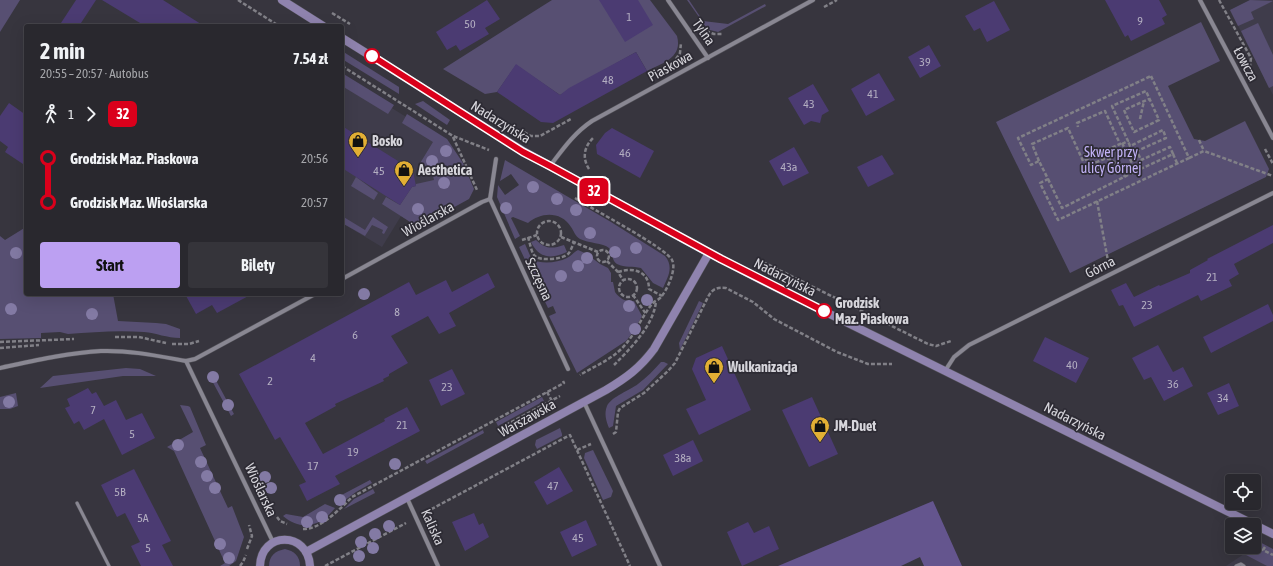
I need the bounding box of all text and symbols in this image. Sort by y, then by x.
house number: 1 [626,10,632,24]
house number: 9 [1137,14,1143,28]
street label: Tylna [689,16,719,48]
house number: 50 [464,17,476,31]
text: 2 min [40,38,85,64]
street label: Łowcza [1230,44,1262,84]
street label: Piaskowa [645,47,695,85]
unlabelled marker [364,48,380,64]
text: 7.54 zł [293,50,328,67]
house number: 39 [919,55,931,69]
text: 20:55 – 20:57 · Autobus [40,66,149,81]
house number: 48 [602,73,614,87]
house number: 41 [867,87,879,101]
street label: Nadarzyńska [468,97,534,147]
house number: 43 [803,97,815,111]
icon: walk [40,103,62,125]
icon: forward [80,103,102,125]
text: 32 [116,106,129,122]
text: 1 [68,107,74,122]
shop icon: Bosko [347,130,369,158]
place label: Bosko [372,133,403,149]
park label: Skwer przy ulicy Górnej [1080,144,1142,176]
house number: 46 [619,146,631,160]
text: Grodzisk Maz. Piaskowa [70,150,198,167]
text: 20:56 [301,151,328,166]
shop icon: Aesthetica [393,159,415,187]
house number: 43a [781,160,797,174]
place label: Aesthetica [417,162,473,178]
house number: 45 [373,164,385,178]
line badge: 32 [576,178,612,204]
text: 32 [587,183,601,199]
text: Grodzisk Maz. Wioślarska [70,194,207,211]
text: 20:57 [301,195,328,210]
street label: Wioślarska [399,198,457,240]
button: Start [40,242,180,288]
button: Bilety [188,242,328,288]
street label: Górna [1082,253,1118,281]
street label: Szczęsna [522,255,556,303]
street label: Nadarzyńska [751,255,819,299]
house number: 21 [1206,270,1218,284]
place label: Grodzisk Maz. Piaskowa [835,295,909,327]
house number: 23 [1141,298,1153,312]
marker: Grodzisk Maz. Piaskowa [816,303,832,319]
house number: 8 [394,305,400,319]
house number: 6 [352,328,358,342]
house number: 4 [310,351,316,365]
shop icon: Wulkanizacja [703,356,725,384]
house number: 40 [1066,358,1078,372]
place label: Wulkanizacja [727,359,798,375]
house number: 2 [267,374,273,388]
house number: 36 [1167,377,1179,391]
house number: 23 [441,380,453,394]
house number: 34 [1217,391,1229,405]
street label: Warszawska [496,396,558,440]
street label: Nadarzyńska [1041,399,1109,443]
house number: 7 [90,403,96,417]
shop icon: JM-Duet [809,415,831,443]
house number: 21 [396,418,408,432]
place label: JM-Duet [833,418,876,434]
house number: 5 [129,427,135,441]
house number: 19 [347,445,359,459]
house number: 38a [675,451,691,465]
house number: 17 [307,459,319,473]
street label: Wioślarska [242,461,280,519]
map controls [1225,474,1261,554]
button: locate [1225,474,1261,510]
house number: 47 [547,479,559,493]
house number: 5B [114,485,126,499]
street label: Kaliska [418,507,448,547]
house number: 5A [137,511,149,525]
button: layers [1225,518,1261,554]
house number: 45 [572,531,584,545]
house number: 5 [145,541,151,555]

